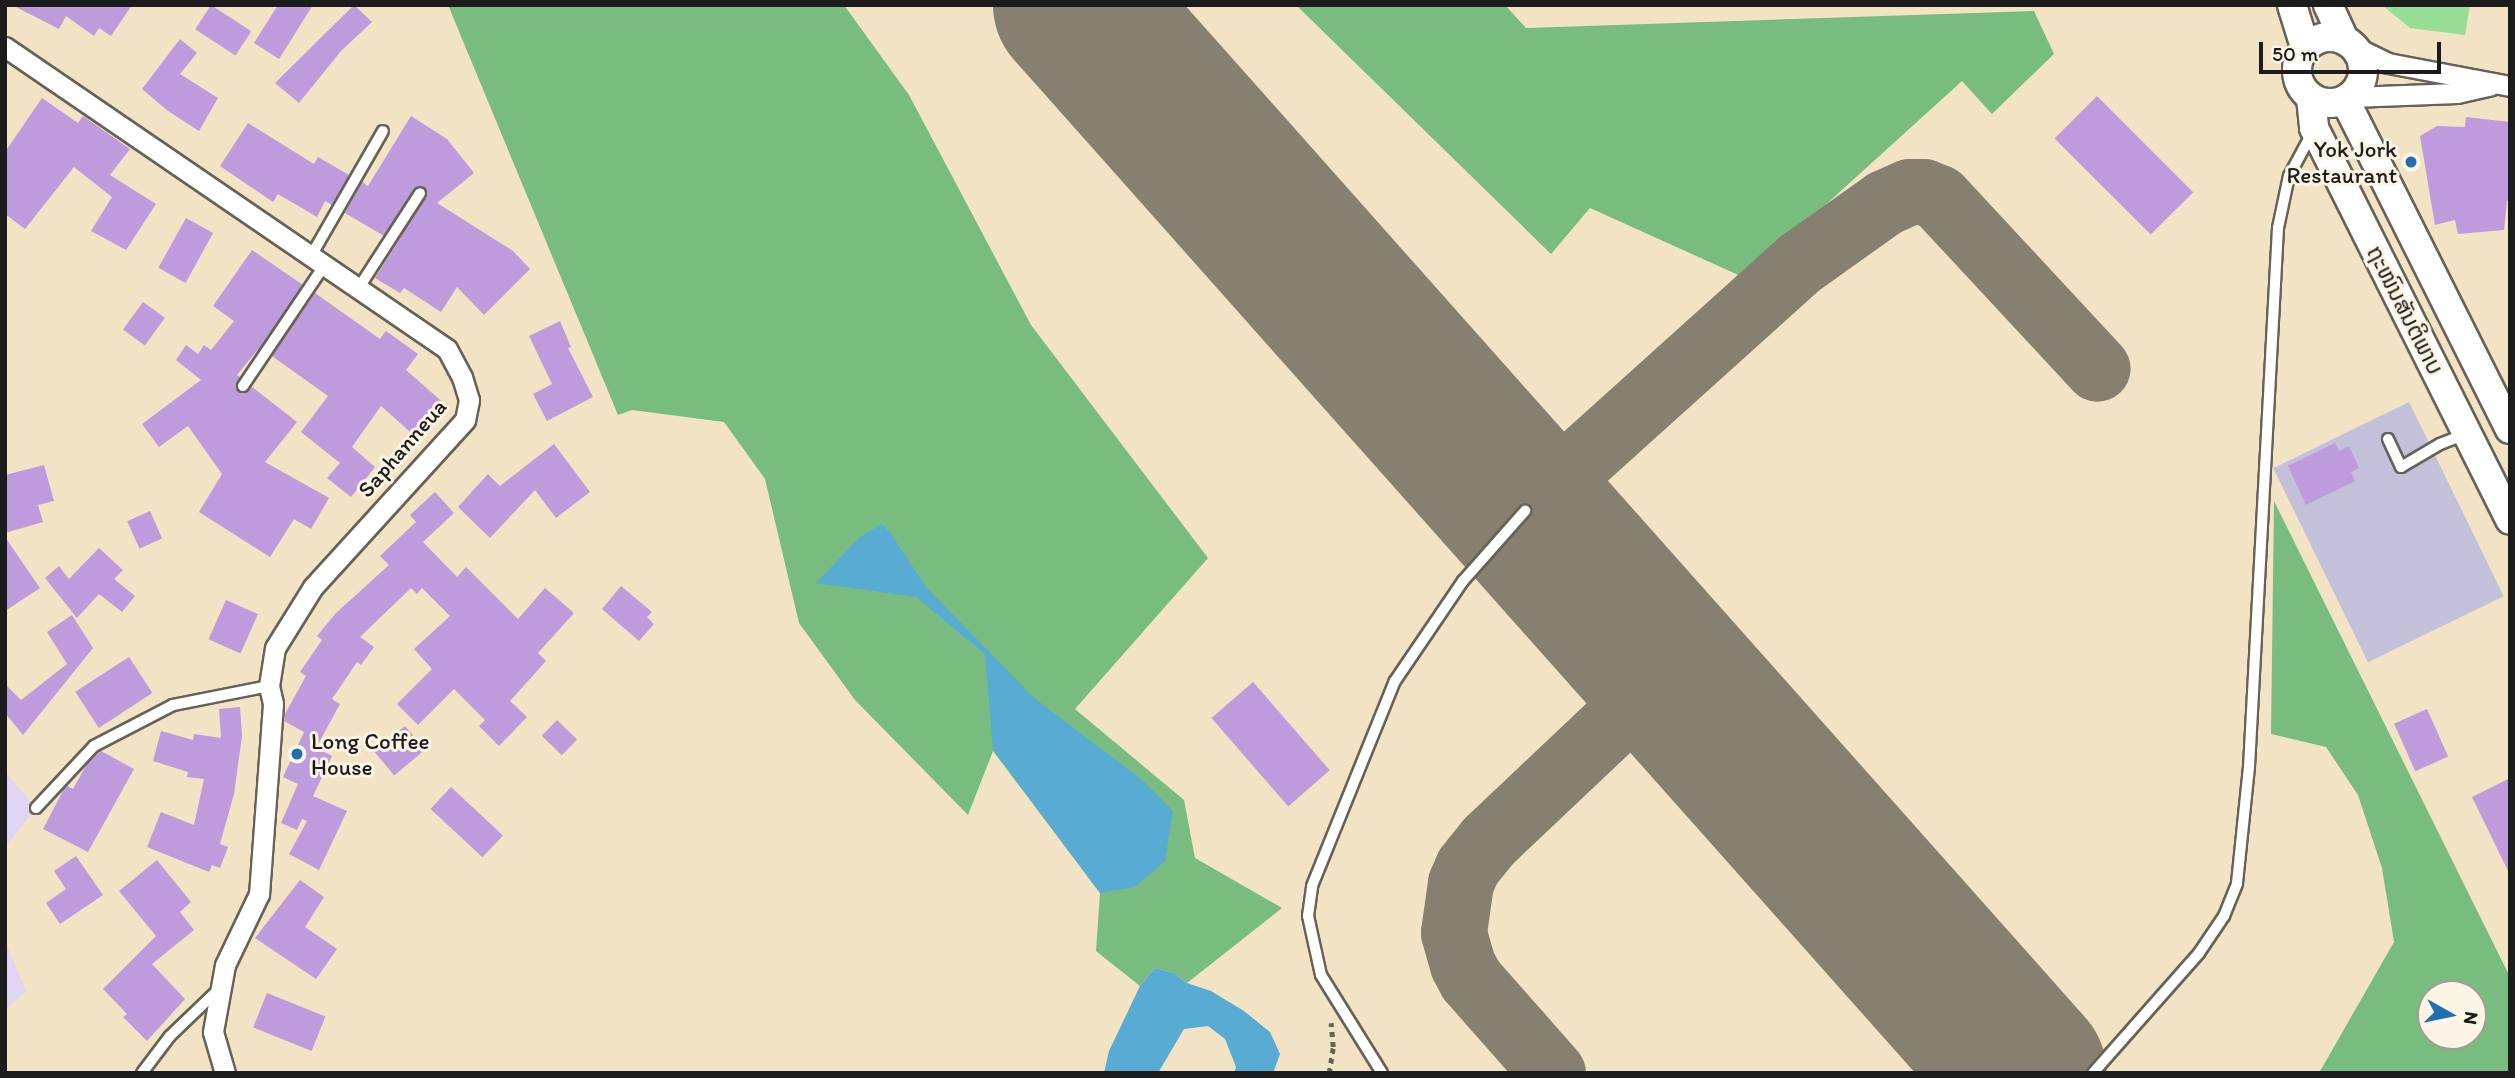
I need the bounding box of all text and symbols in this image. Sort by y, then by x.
scale bar [2263,28,2445,72]
text: 50 m [2272,41,2318,66]
place label: Yok Jork Restaurant [2287,135,2397,189]
marker: Yok Jork Restaurant [2403,154,2419,170]
street label: ຖະໜົນສັນຕິພາບ [2361,241,2449,379]
street label: Saphanneua [352,393,452,503]
place label: Long Coffee House [311,727,430,781]
marker: Long Coffee House [289,746,305,762]
north arrow [2417,980,2487,1050]
text: N [2459,1010,2484,1026]

